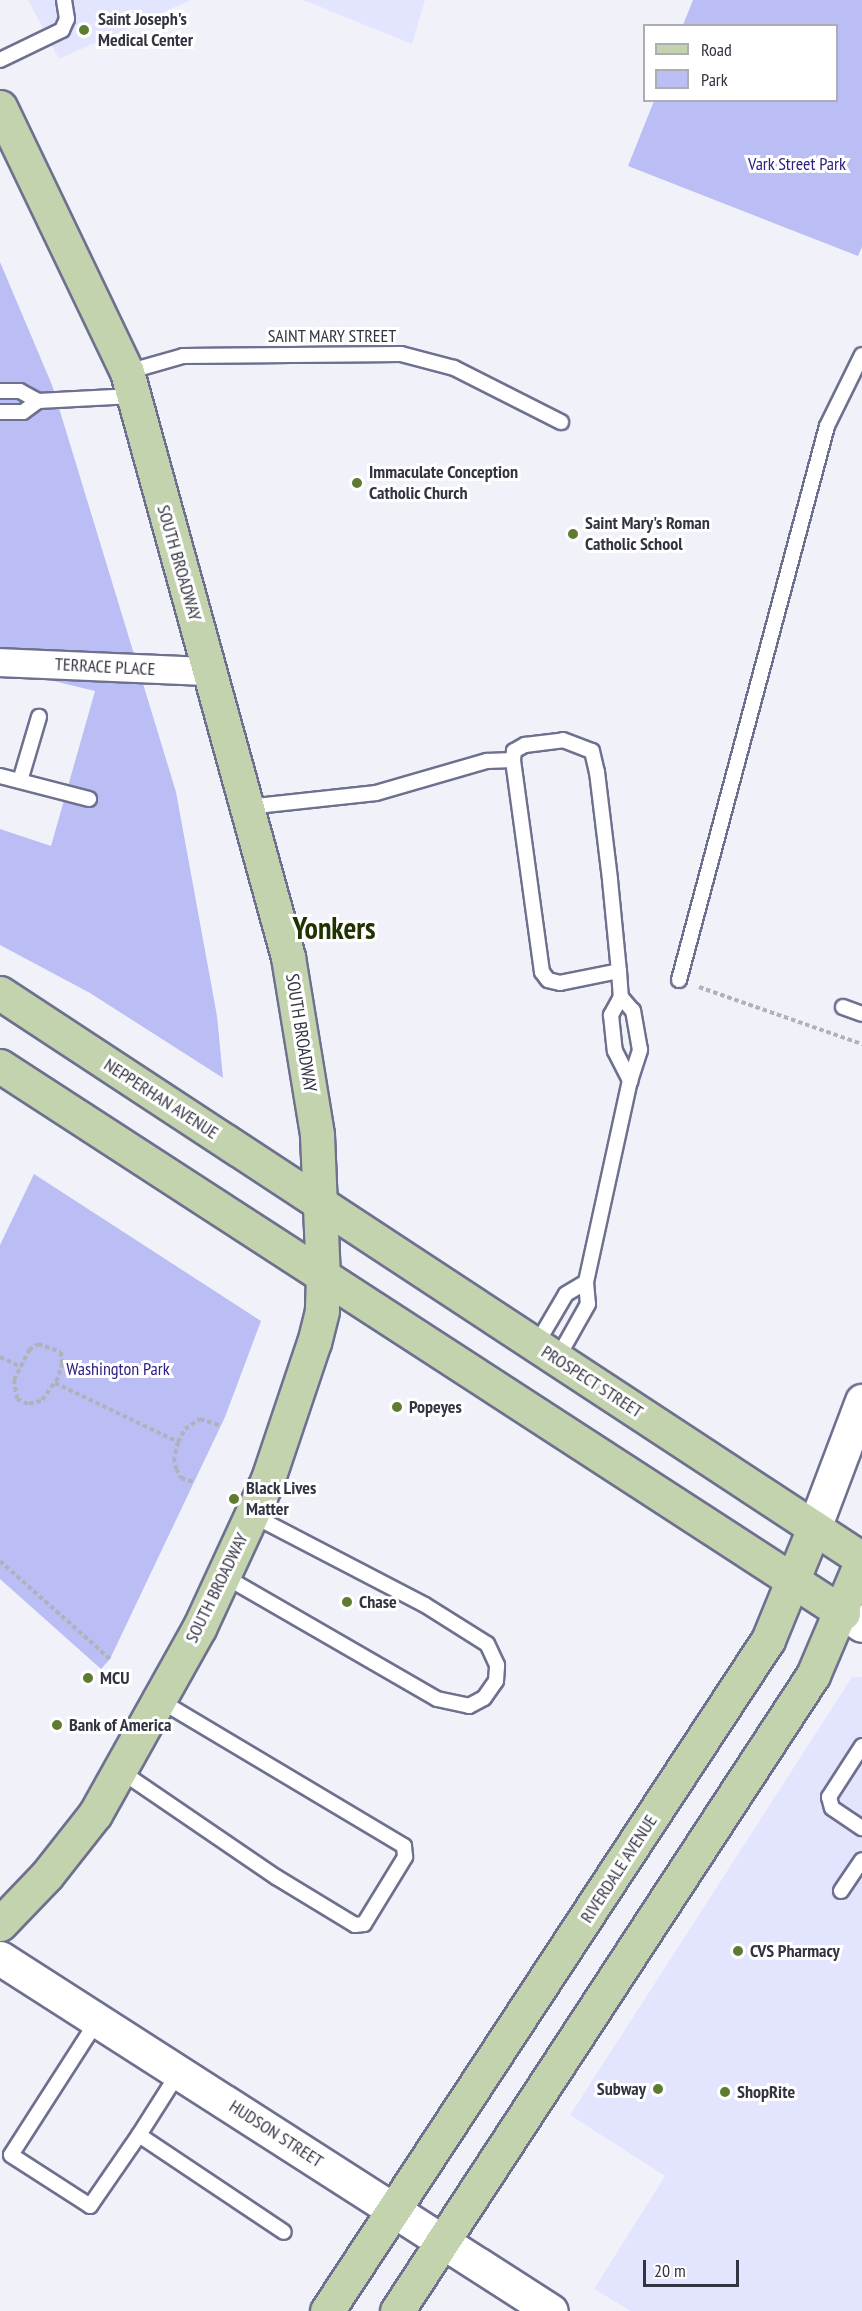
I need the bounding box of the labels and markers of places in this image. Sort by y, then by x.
place label: Saint Joseph's Medical Center [98,9,193,52]
marker: Saint Joseph's Medical Center [75,21,93,39]
place label: Immaculate Conception Catholic Church [369,462,518,504]
marker: Immaculate Conception Catholic Church [350,476,364,490]
place label: Saint Mary's Roman Catholic School [585,513,710,556]
marker: Saint Mary's Roman Catholic School [566,527,580,541]
place label: Popeyes [409,1396,462,1418]
marker: Popeyes [390,1400,404,1414]
place label: Black Lives Matter [246,1478,317,1520]
marker: Black Lives Matter [227,1492,241,1506]
place label: Chase [359,1591,397,1613]
marker: Chase [340,1595,354,1609]
place label: MCU [100,1667,129,1689]
marker: MCU [81,1671,95,1685]
place label: Bank of America [69,1714,172,1736]
marker: Bank of America [50,1718,64,1732]
place label: CVS Pharmacy [750,1940,840,1962]
marker: CVS Pharmacy [731,1944,745,1958]
place label: Subway [597,2078,646,2100]
place label: ShopRite [737,2081,795,2103]
marker: Subway [651,2082,665,2096]
marker: ShopRite [718,2085,732,2099]

